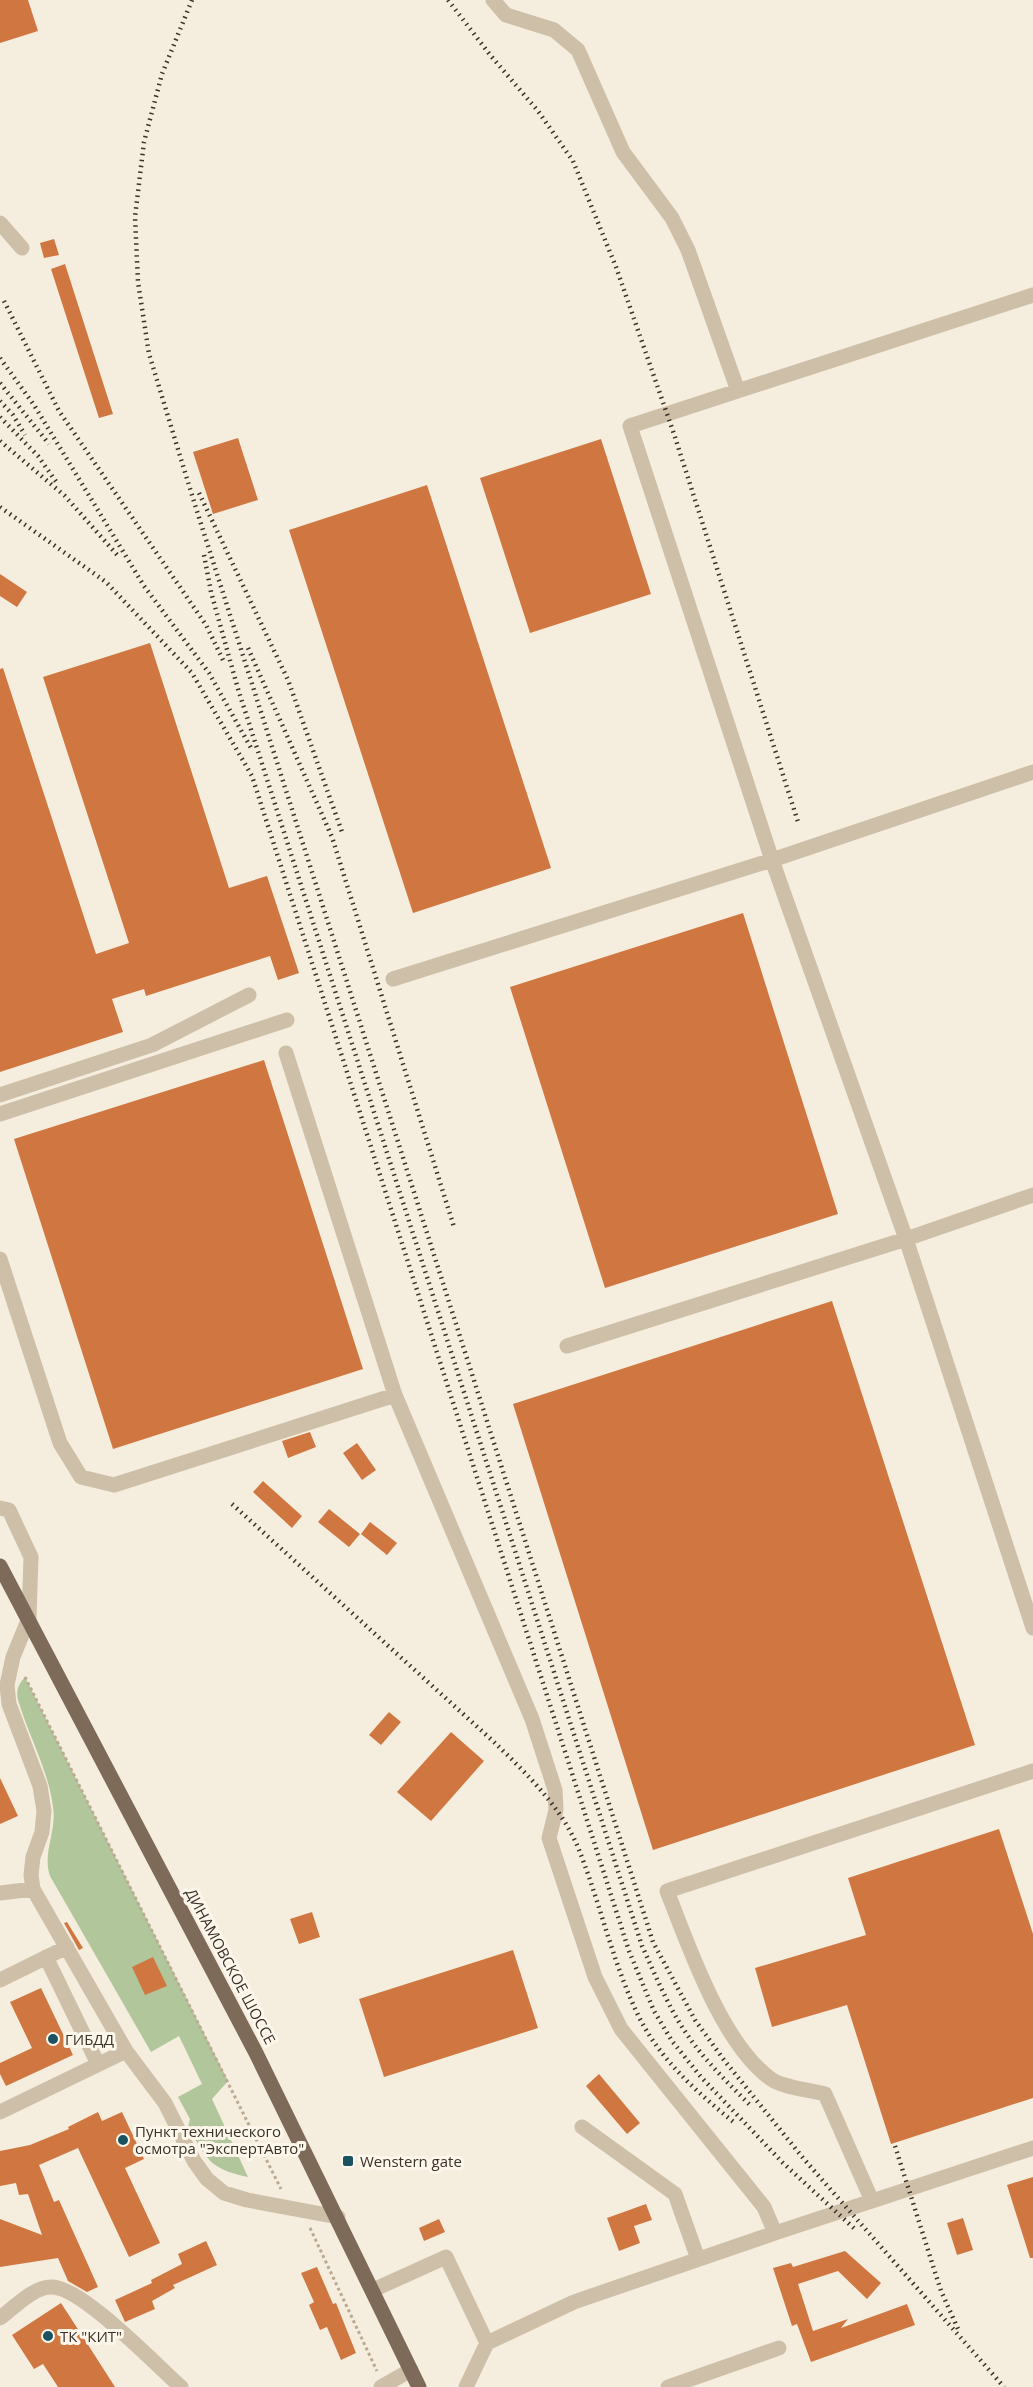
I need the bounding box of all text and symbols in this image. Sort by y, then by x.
street label: ДИНАМОВСКОЕ ШОССЕ [181,1885,281,2047]
place label: ГИБДД [65,2029,114,2049]
marker: ГИБДД [46,2032,60,2046]
place label: Пункт технического осмотра "ЭкспертАвто" [135,2121,304,2158]
marker: Пункт технического осмотра "ЭкспертАвто" [116,2133,130,2147]
place label: Wenstern gate [360,2151,462,2171]
marker: Wenstern gate [341,2154,355,2168]
place label: ТК "КИТ" [60,2326,122,2346]
marker: ТК "КИТ" [41,2329,55,2343]

